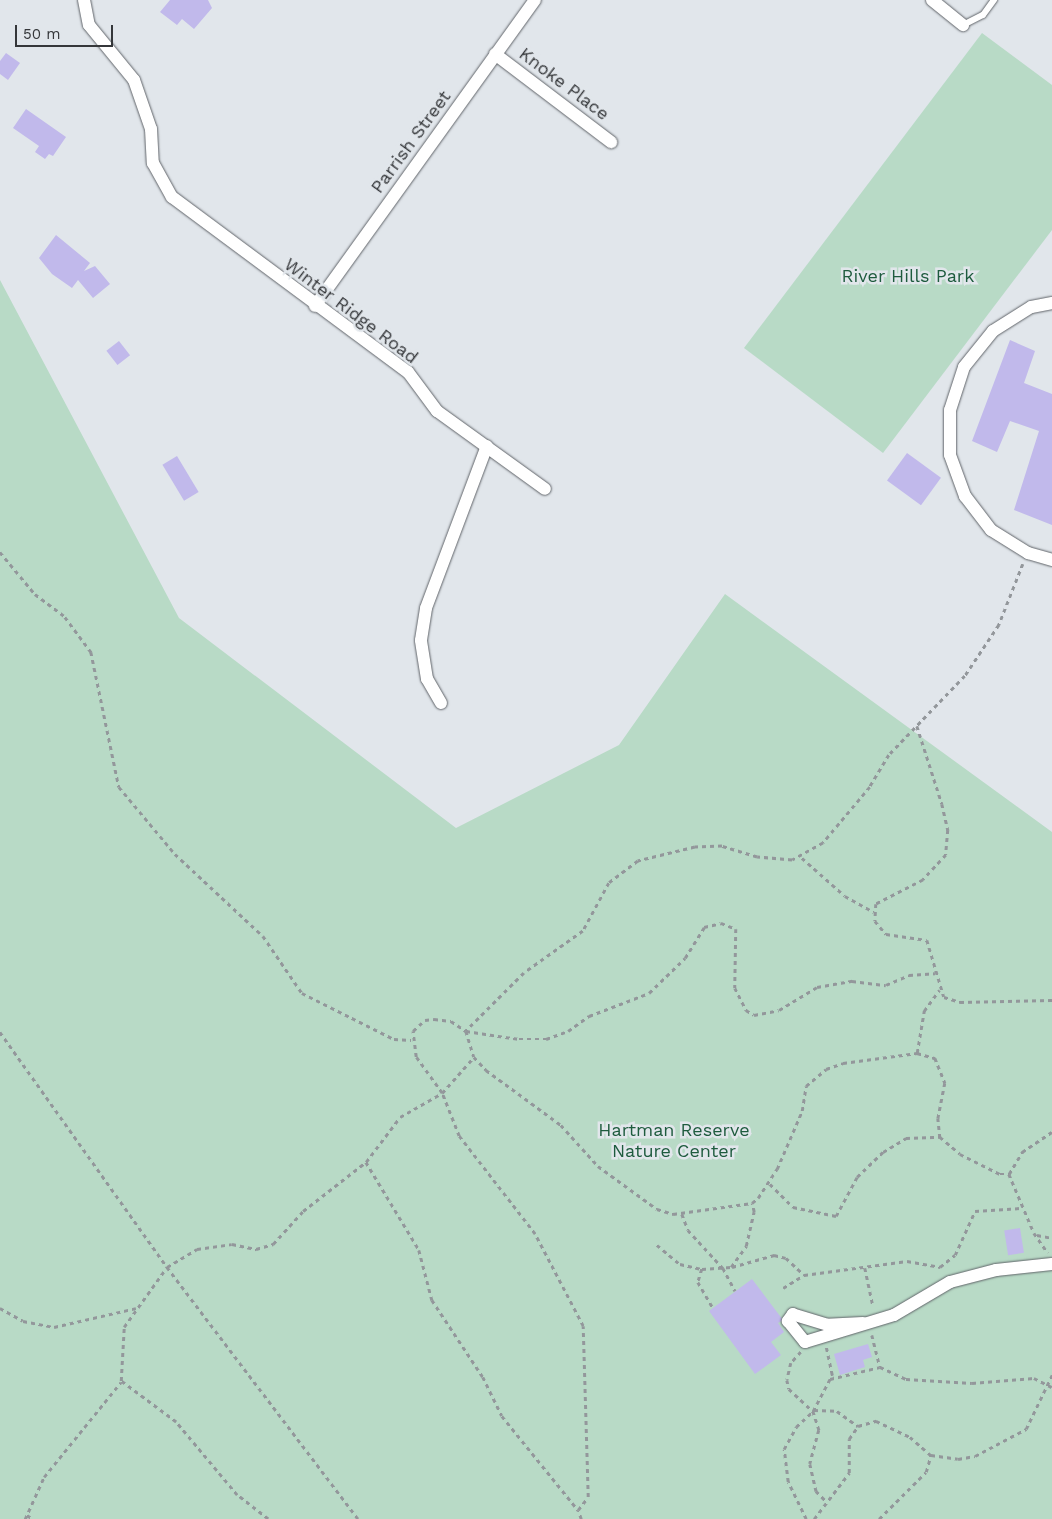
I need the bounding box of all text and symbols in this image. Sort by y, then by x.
scale bar [18,15,115,47]
text: 50 m [23,25,60,43]
street label: Knoke Place [515,43,613,125]
street label: Parrish Street [367,86,455,198]
street label: Winter Ridge Road [280,253,422,369]
park label: River Hills Park [841,265,975,287]
park label: Hartman Reserve Nature Center [598,1120,750,1162]

